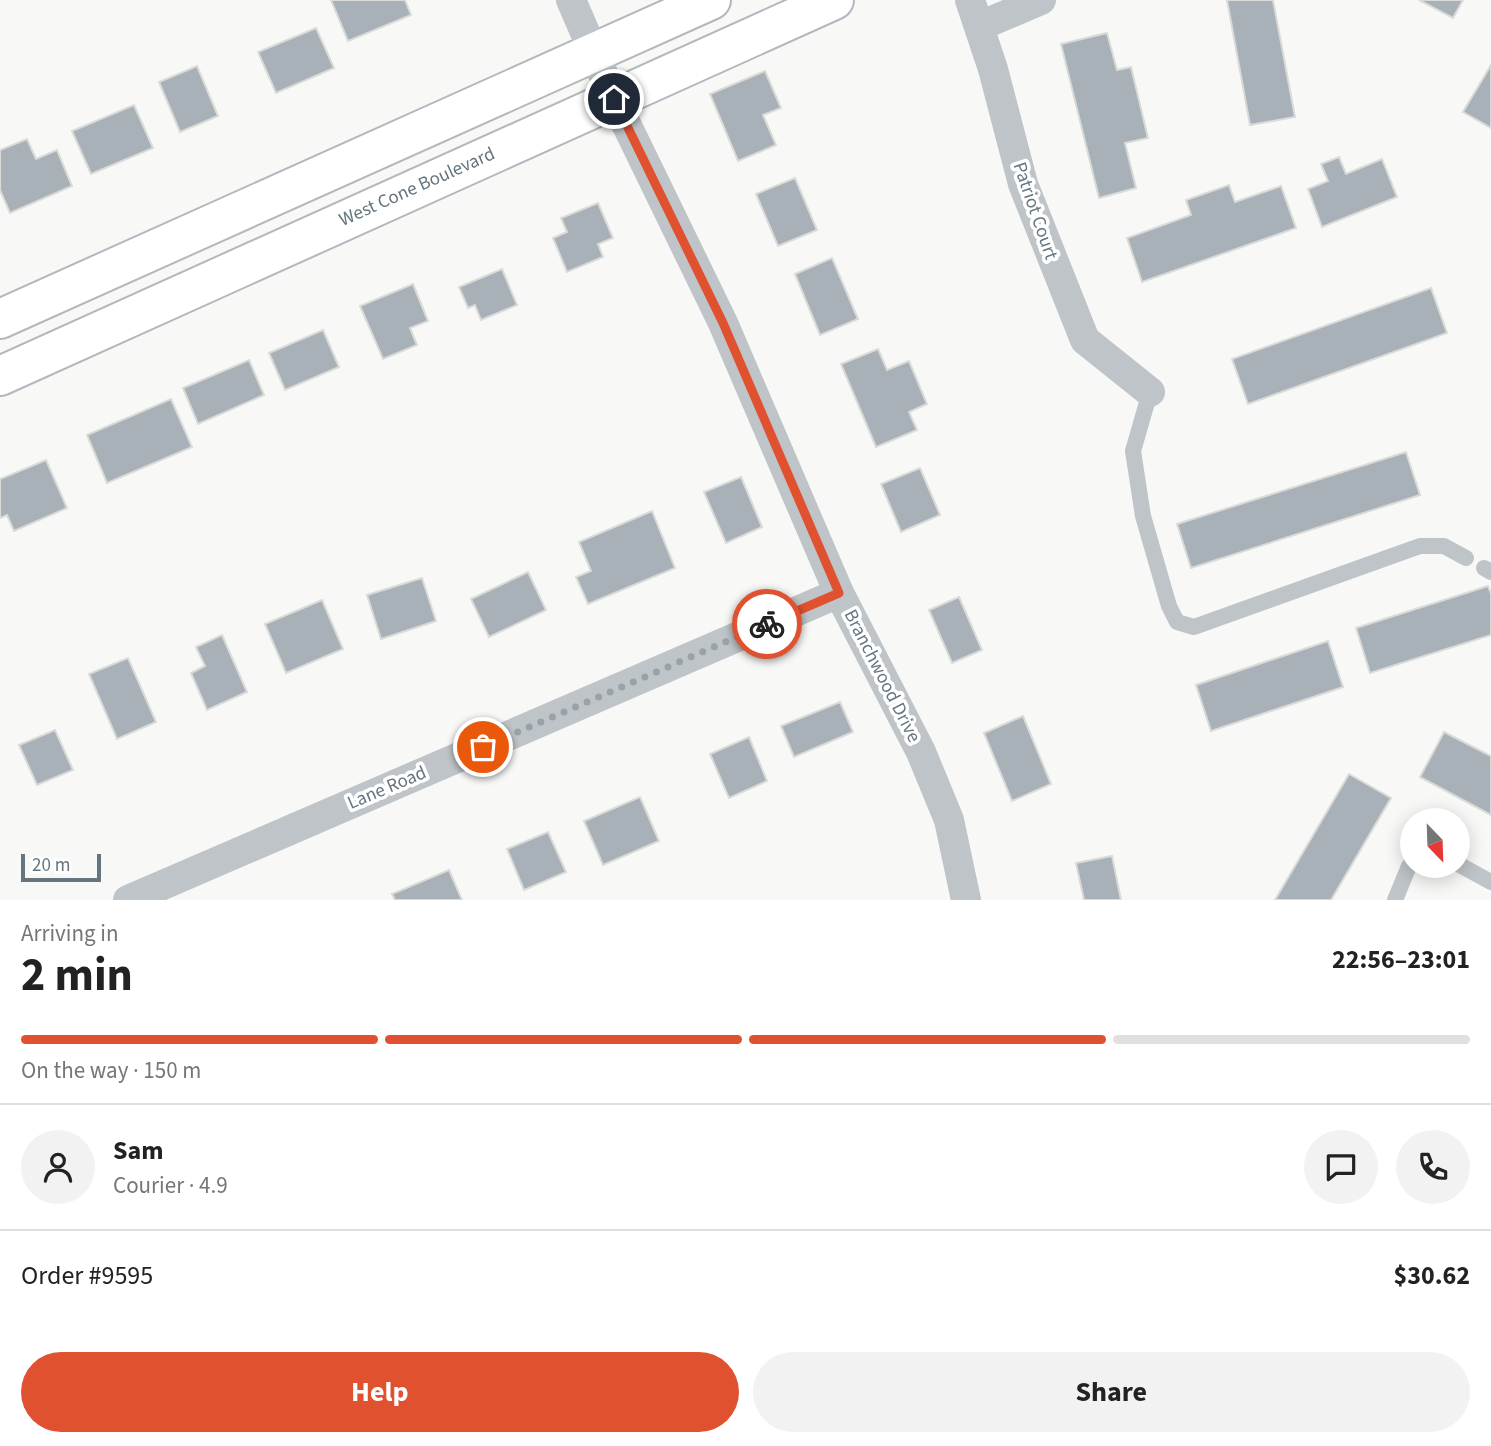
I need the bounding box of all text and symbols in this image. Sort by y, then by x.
pin [584,69,644,129]
icon: home [595,80,633,118]
street label: West Cone Boulevard [335,140,499,234]
street label: Patriot Court [1006,159,1064,264]
courier [732,589,802,659]
icon: bike [748,605,786,643]
street label: Branchwood Drive [837,605,927,747]
pin [453,717,513,777]
icon: bag [464,728,502,766]
street label: Lane Road [343,759,431,817]
north arrow [1400,808,1470,878]
map controls [1400,808,1470,878]
scale bar [21,851,102,883]
text: 20 m [32,852,70,879]
text: Arriving in [21,917,119,950]
text: 22:56–23:01 [1332,941,1470,978]
text: 2 min [21,943,133,1008]
text: On the way · 150 m [21,1054,201,1087]
button: person [21,1130,95,1204]
button: chat [1304,1130,1378,1204]
button: phone [1396,1130,1470,1204]
text: Sam [113,1132,163,1169]
text: Courier · 4.9 [113,1169,228,1202]
text: Order #9595 [21,1257,153,1294]
text: $30.62 [1394,1257,1470,1294]
button: Help [21,1352,739,1432]
button: Share [753,1352,1470,1432]

